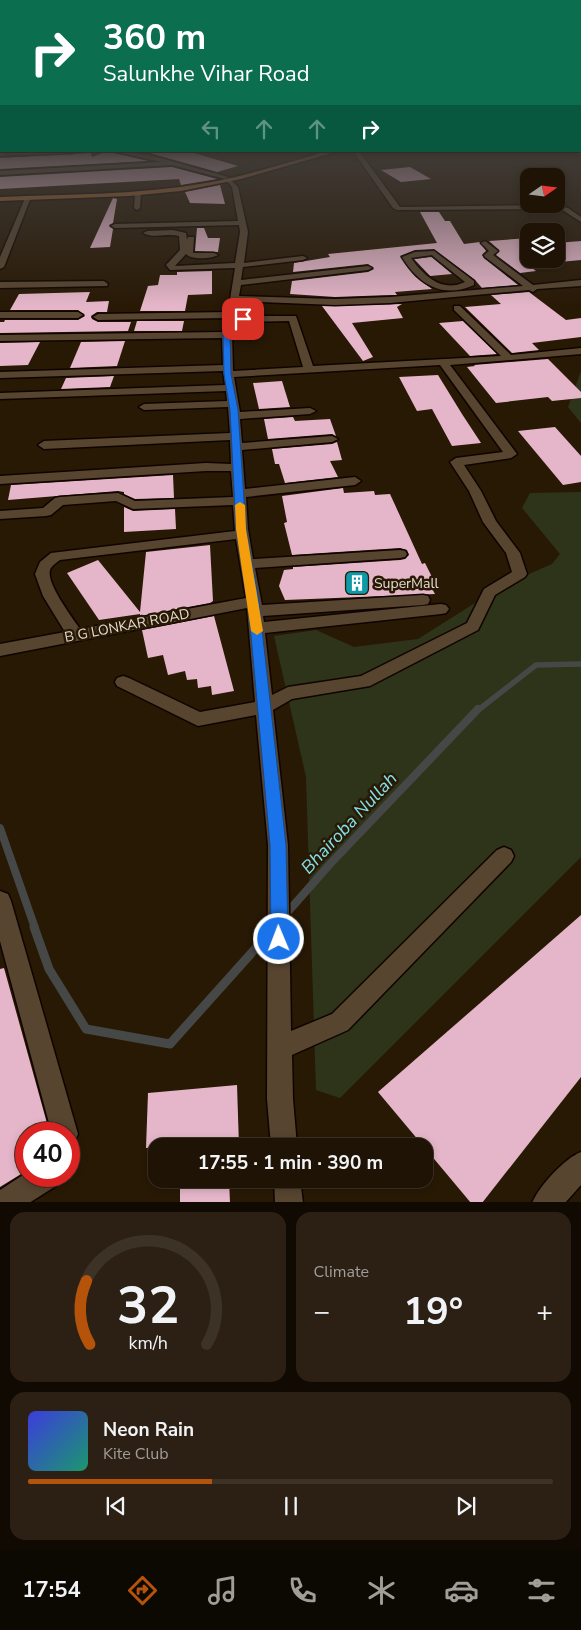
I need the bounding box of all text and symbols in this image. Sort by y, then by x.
text: 360 m [103,14,206,61]
icon: right [20,20,85,85]
text: Salunkhe Vihar Road [103,59,310,89]
icon: left [197,115,225,143]
icon: ahead [250,115,278,143]
icon: ahead [303,115,331,143]
icon: right [356,115,384,143]
north arrow [520,168,565,212]
map controls [520,168,565,268]
button: layers [520,223,565,268]
pin [222,298,264,340]
icon: arrive [229,305,257,333]
building icon: SuperMall [344,570,370,596]
place label: SuperMall [374,574,440,593]
street label: B G LONKAR ROAD [63,604,191,647]
water label: Bhairoba Nullah [296,767,402,879]
position arrow [252,912,304,964]
speed limit sign: 40 [15,1122,80,1187]
text: 17:55 · 1 min · 390 m [198,1150,383,1176]
text: Climate [314,1261,369,1283]
text: 32 [117,1270,179,1341]
text: 19° [403,1286,463,1337]
text: − [314,1293,330,1331]
text: + [536,1293,553,1331]
text: km/h [128,1331,167,1355]
text: Neon Rain [103,1417,194,1443]
text: Kite Club [103,1443,169,1465]
icon: previous [102,1492,130,1520]
icon: pause [277,1492,305,1520]
icon: next [452,1492,480,1520]
icon: directions [125,1573,160,1608]
icon: music [205,1573,240,1608]
icon: phone [285,1573,320,1608]
icon: climate [364,1573,399,1608]
icon: car [444,1573,479,1608]
icon: filters [524,1573,559,1608]
text: 17:54 [22,1575,81,1605]

